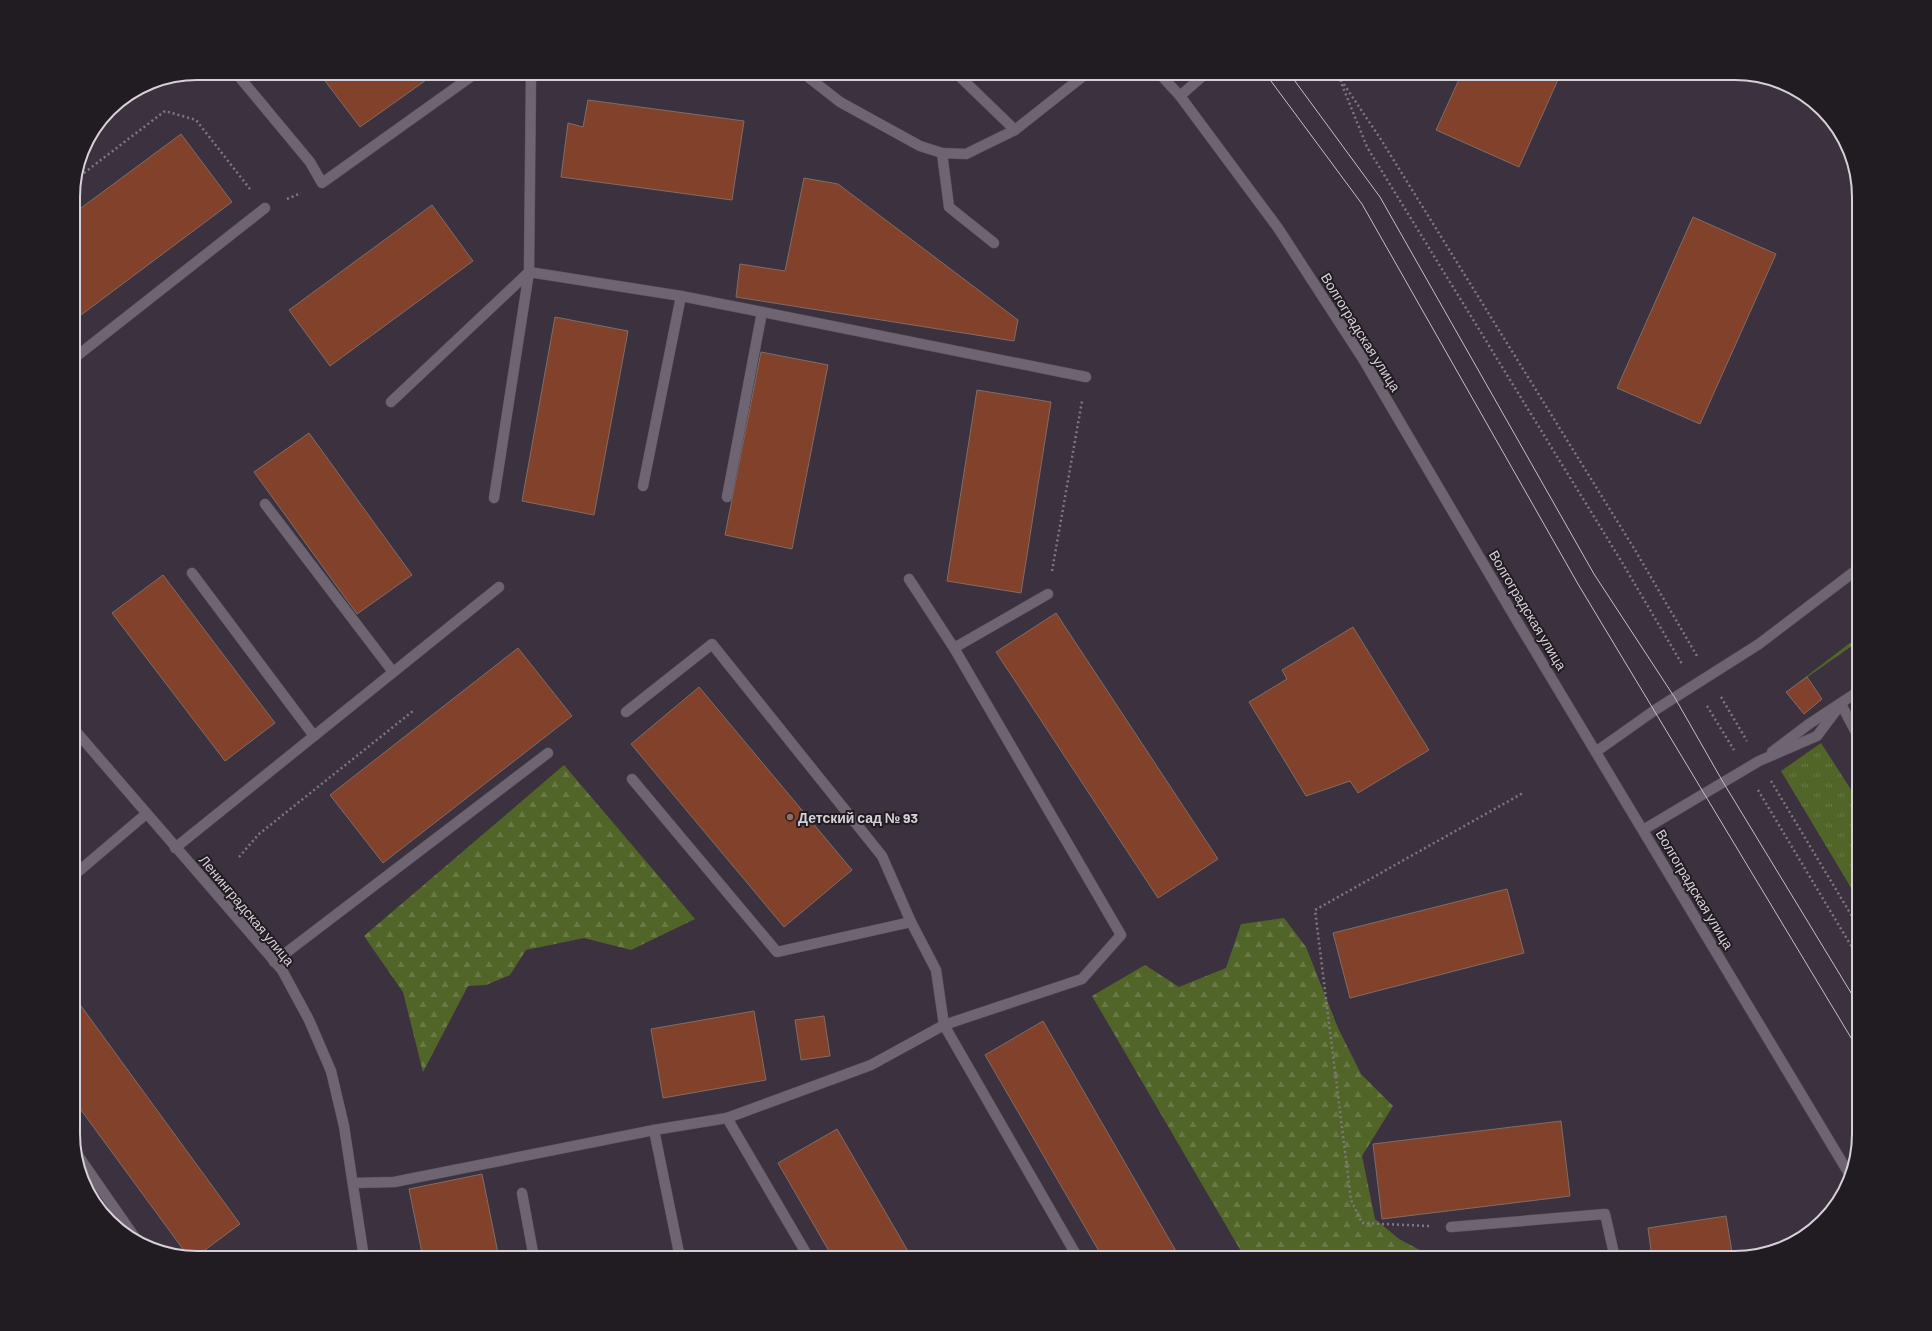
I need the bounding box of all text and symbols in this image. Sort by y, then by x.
street label: Волгоградская улица [1318,270,1404,395]
street label: Волгоградская улица [1486,547,1571,673]
place label: Детский сад № 93 [798,809,918,826]
marker: Детский сад № 93 [785,812,795,822]
street label: Волгоградская улица [1653,826,1738,952]
street label: Ленинградская улица [196,851,298,969]

